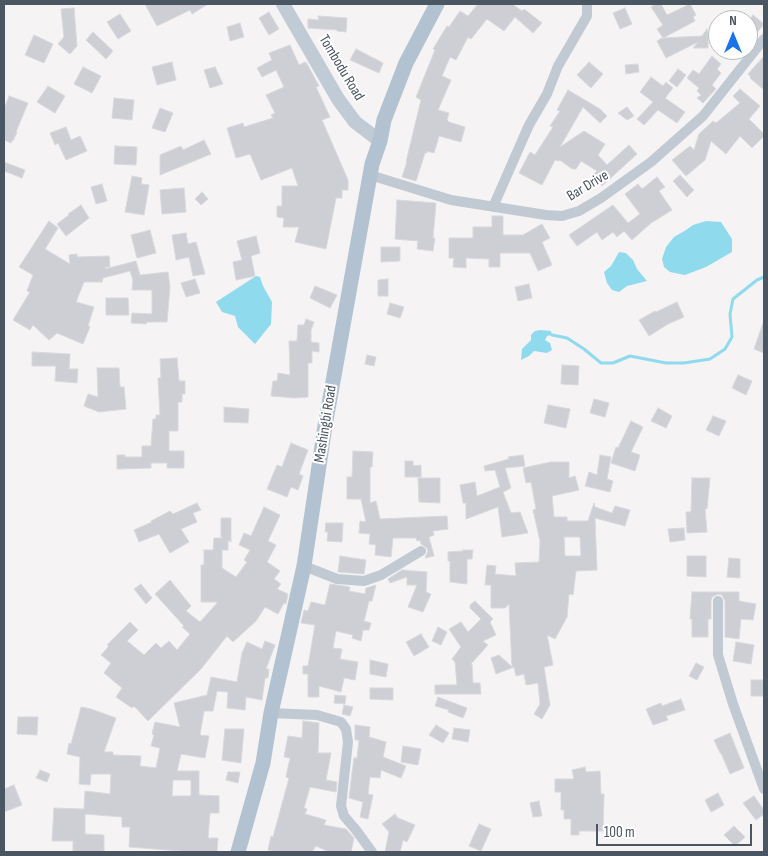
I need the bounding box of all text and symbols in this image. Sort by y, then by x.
north arrow [708,10,758,60]
text: N [729,12,737,29]
street label: Tombodu Road [314,32,368,104]
street label: Bar Drive [564,167,612,205]
street label: Mashingbi Road [311,384,341,464]
scale bar [598,814,754,846]
text: 100 m [604,823,635,842]

